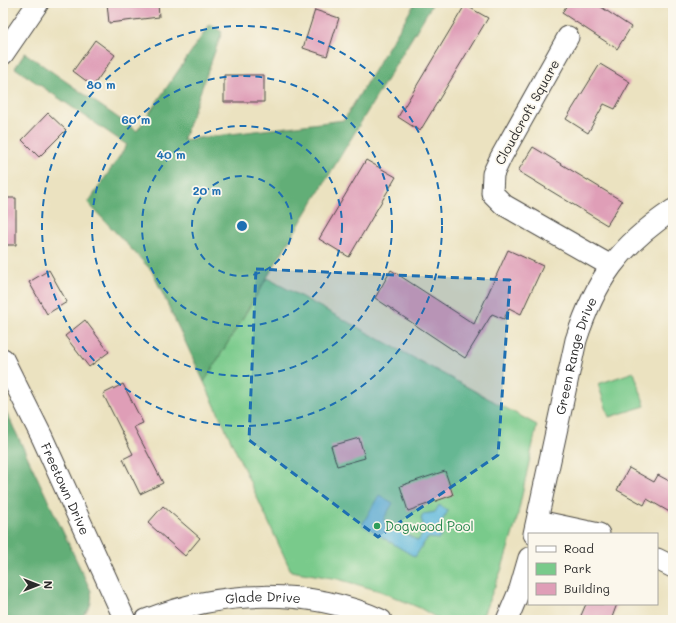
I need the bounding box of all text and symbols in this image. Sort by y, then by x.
street label: Cloudcroft Square [491,56,563,167]
text: 80 m [86,76,116,92]
text: 60 m [122,111,150,127]
text: 40 m [156,146,186,162]
text: 20 m [193,182,221,198]
centre of rings [235,219,249,233]
street label: Green Range Drive [551,294,600,416]
street label: Freetown Drive [38,440,94,537]
place label: Dogwood Pool [385,517,474,534]
marker: Dogwood Pool [372,521,382,531]
legend [528,533,658,605]
text: Road [564,540,594,556]
text: Park [564,560,591,576]
north arrow [18,565,58,605]
text: Building [564,580,610,596]
text: N [41,581,56,589]
street label: Glade Drive [224,587,302,607]

